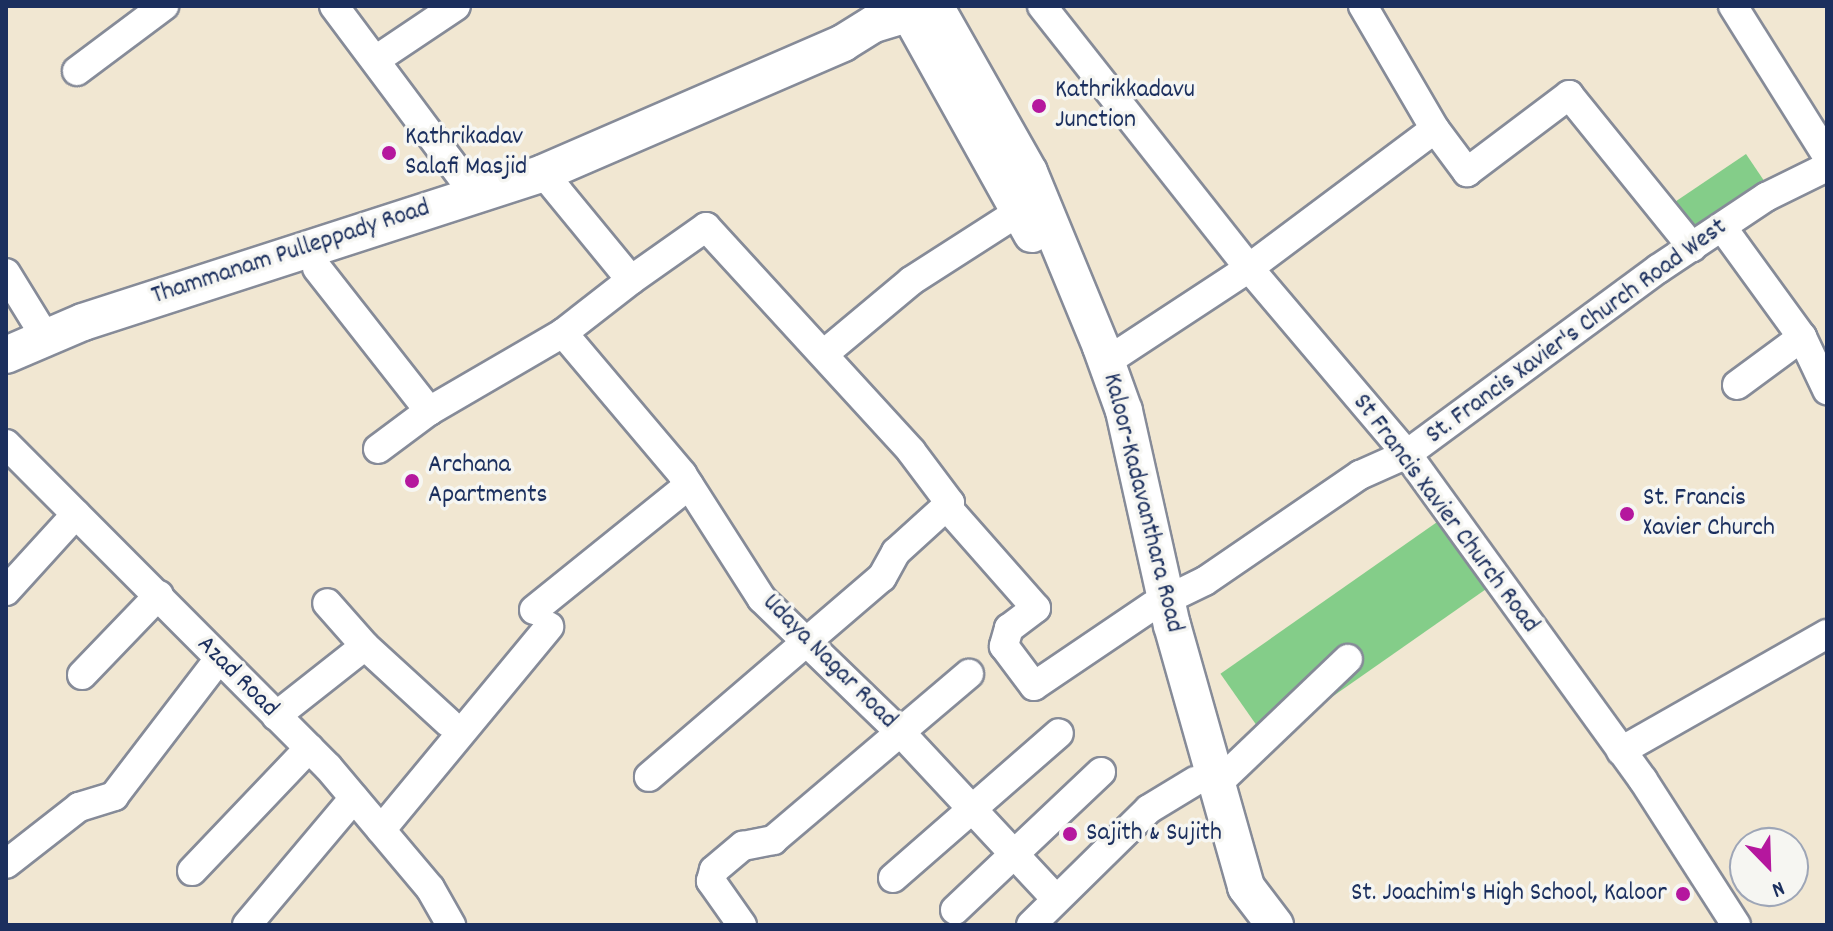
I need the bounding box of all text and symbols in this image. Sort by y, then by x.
place label: Kathrikkadavu Junction [1055,75,1195,136]
marker: Kathrikkadavu Junction [1030,97,1048,115]
place label: Kathrikadav Salafi Masjid [405,122,527,184]
marker: Kathrikadav Salafi Masjid [380,144,398,162]
street label: Thammanam Pulleppady Road [148,193,434,313]
street label: St. Francis Xavier's Church Road West [1420,212,1734,452]
street label: Kaloor-Kadavanthara Road [1095,370,1189,636]
street label: St Francis Xavier Church Road [1345,388,1545,640]
place label: Archana Apartments [428,450,547,512]
marker: Archana Apartments [403,472,421,490]
place label: St. Francis Xavier Church [1643,483,1775,544]
marker: St. Francis Xavier Church [1618,505,1636,523]
street label: Udaya Nagar Road [755,588,903,736]
street label: Azad Road [190,630,284,724]
place label: Sajith & Sujith [1086,818,1222,850]
marker: Sajith & Sujith [1061,825,1079,843]
north arrow [1729,827,1809,907]
text: N [1767,871,1789,904]
place label: St. Joachim's High School, Kaloor [1351,878,1667,910]
marker: St. Joachim's High School, Kaloor [1674,885,1692,903]

